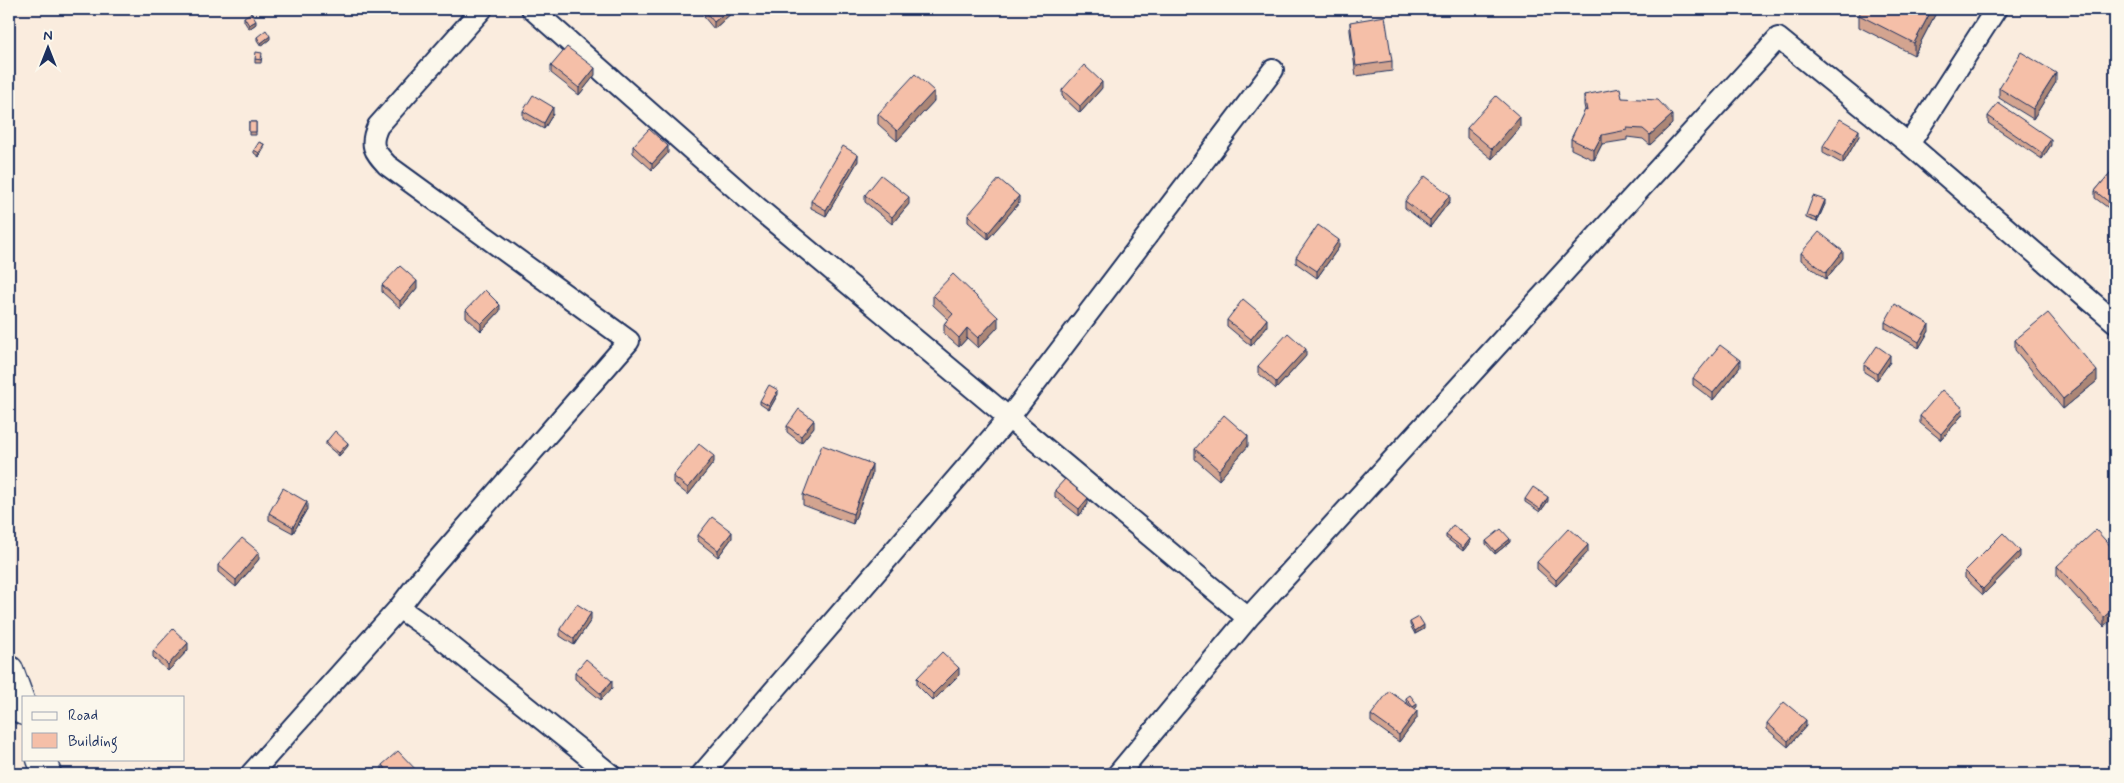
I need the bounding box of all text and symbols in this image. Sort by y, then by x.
north arrow [22,22,72,72]
text: N [43,27,53,45]
legend [22,696,185,760]
text: Road [68,706,98,726]
text: Building [68,732,118,753]

